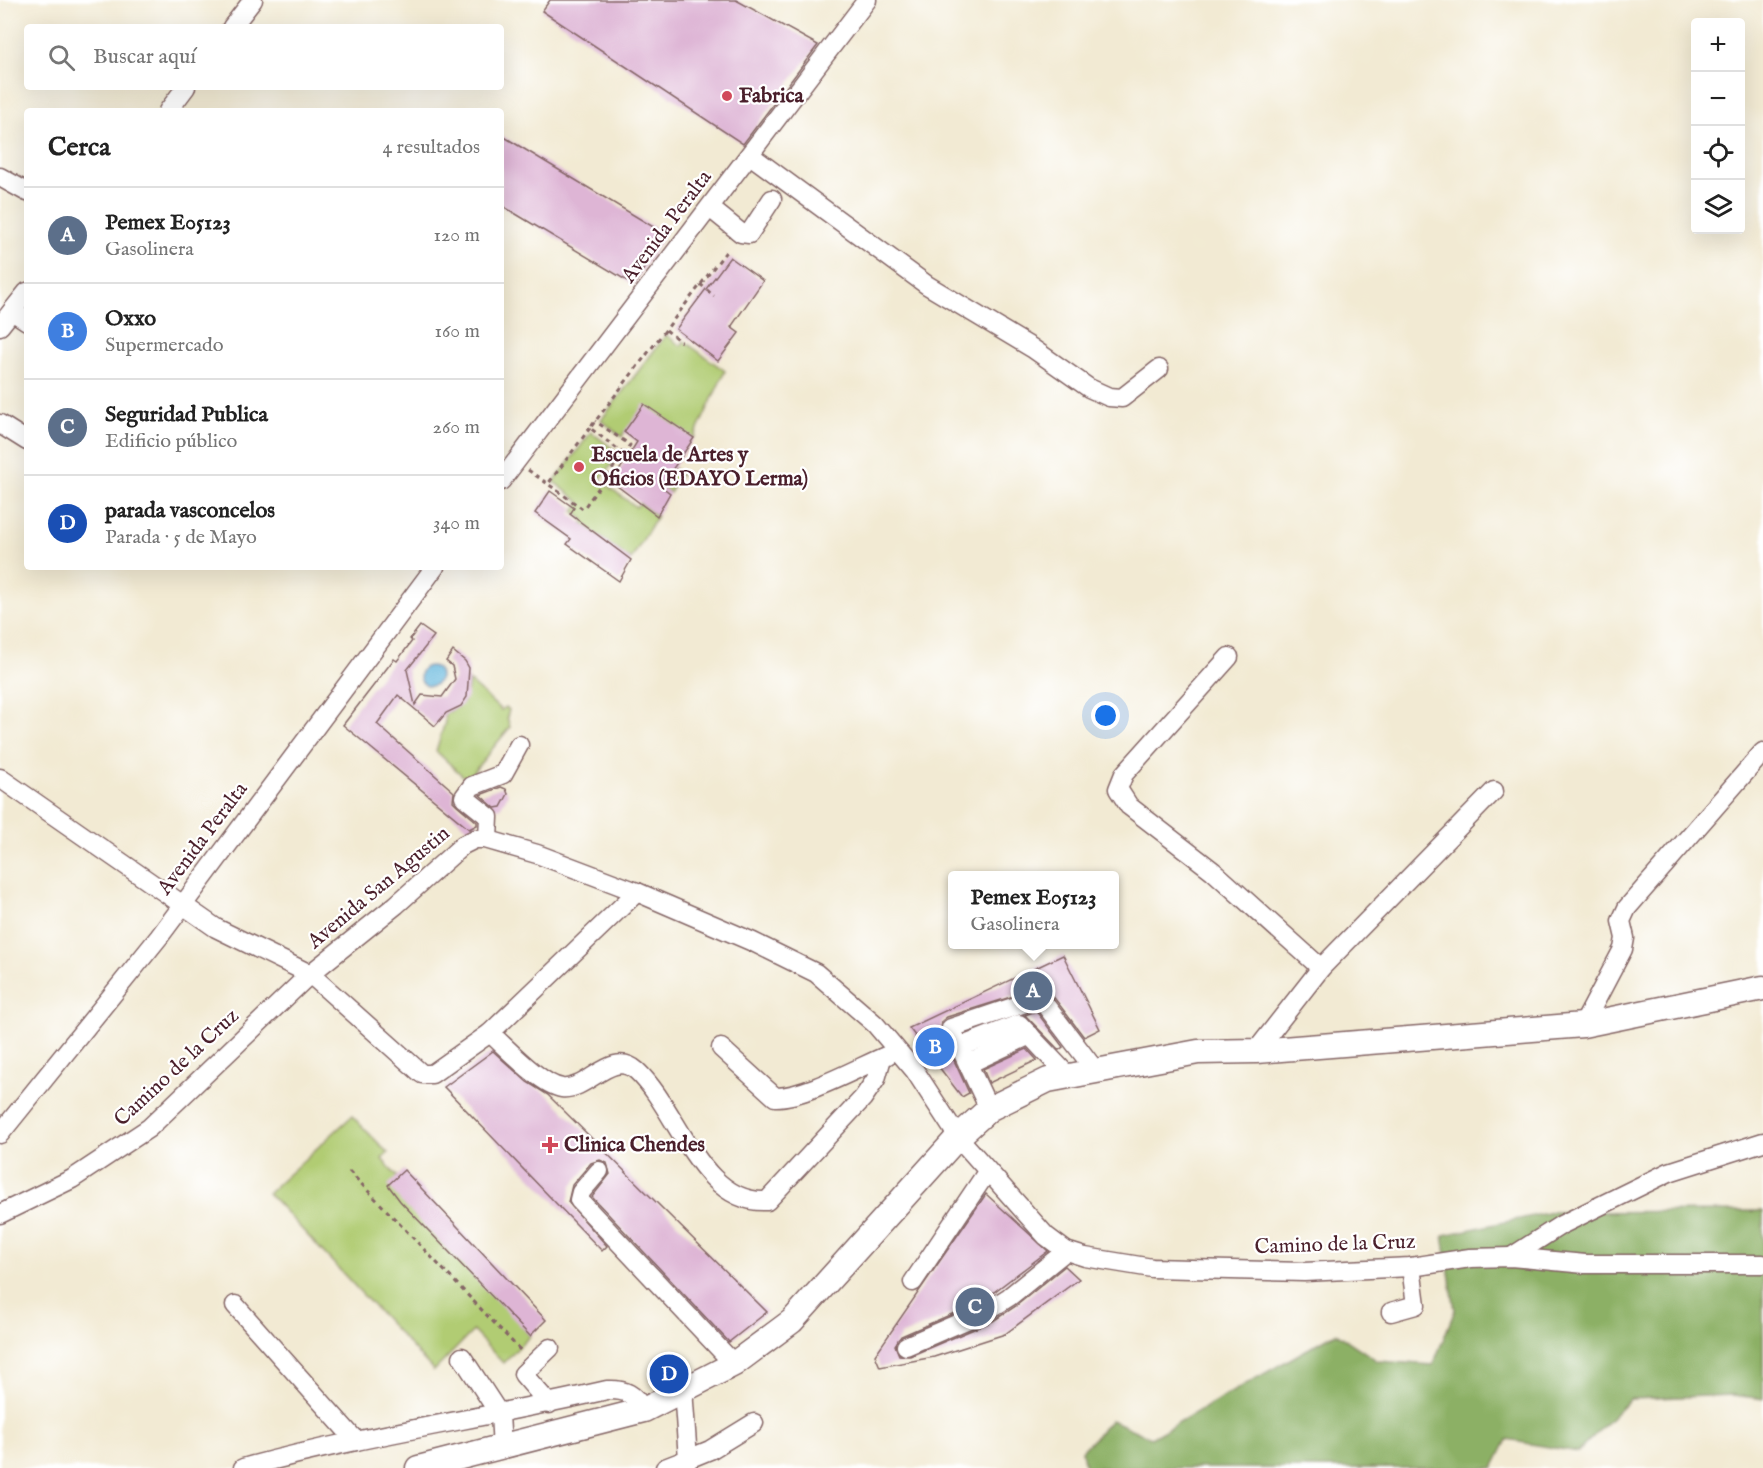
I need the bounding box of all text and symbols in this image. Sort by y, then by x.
map controls [1691,18,1745,234]
button: + [1691,18,1745,72]
search box [24,24,504,90]
icon: search [45,41,78,74]
text: Buscar aquí [93,43,196,71]
button: − [1691,72,1745,126]
place label: Fabrica [739,83,805,110]
marker: Fabrica [720,89,734,103]
button: locate [1691,126,1745,180]
text: Cerca [48,131,110,164]
text: 4 resultados [382,135,480,160]
street label: Avenida Peralta [615,164,719,290]
button: layers [1691,180,1745,234]
text: Pemex E05123 [105,209,231,237]
text: A [61,223,74,248]
text: 120 m [434,223,480,248]
text: Gasolinera [105,237,194,262]
text: Oxxo [105,305,156,333]
text: B [61,319,74,344]
text: 160 m [434,319,480,344]
text: Supermercado [105,333,224,358]
text: Seguridad Publica [105,401,268,429]
text: C [60,415,75,440]
text: 260 m [433,415,480,440]
text: Edificio público [105,429,237,454]
place label: Escuela de Artes y Oficios (EDAYO Lerma) [591,442,808,493]
marker: Escuela de Artes y Oficios (EDAYO Lerma) [572,460,586,474]
text: parada vasconcelos [105,497,275,525]
text: D [59,511,76,536]
text: 340 m [433,511,480,536]
text: Parada · 5 de Mayo [105,525,257,550]
your location [1091,701,1120,730]
street label: Avenida Peralta [151,776,255,902]
street label: Avenida San Agustin [302,821,456,956]
popup [948,871,1119,949]
text: Pemex E05123 [971,884,1096,912]
text: Gasolinera [971,912,1060,937]
pin: A [1014,968,1052,1014]
street label: Camino de la Cruz [109,1003,245,1133]
pin: B [916,1024,954,1070]
place label: Clinica Chendes [564,1132,705,1159]
marker: Clinica Chendes [541,1136,559,1154]
street label: Camino de la Cruz [1254,1229,1416,1261]
pin: C [956,1284,994,1330]
pin: D [650,1352,688,1396]

